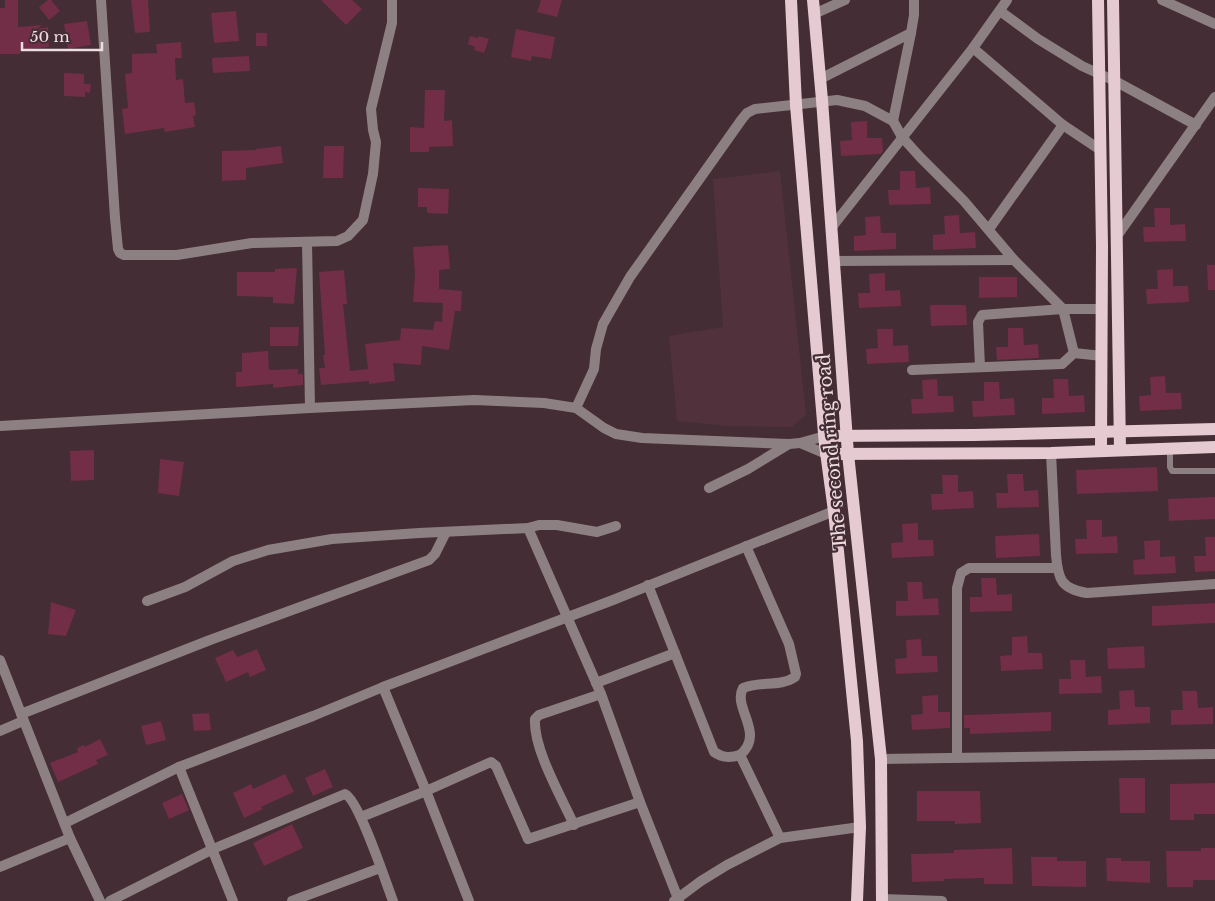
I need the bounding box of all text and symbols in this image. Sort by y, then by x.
scale bar [22,20,102,52]
text: 50 m [30,27,70,46]
street label: The second ring road [812,353,852,551]

